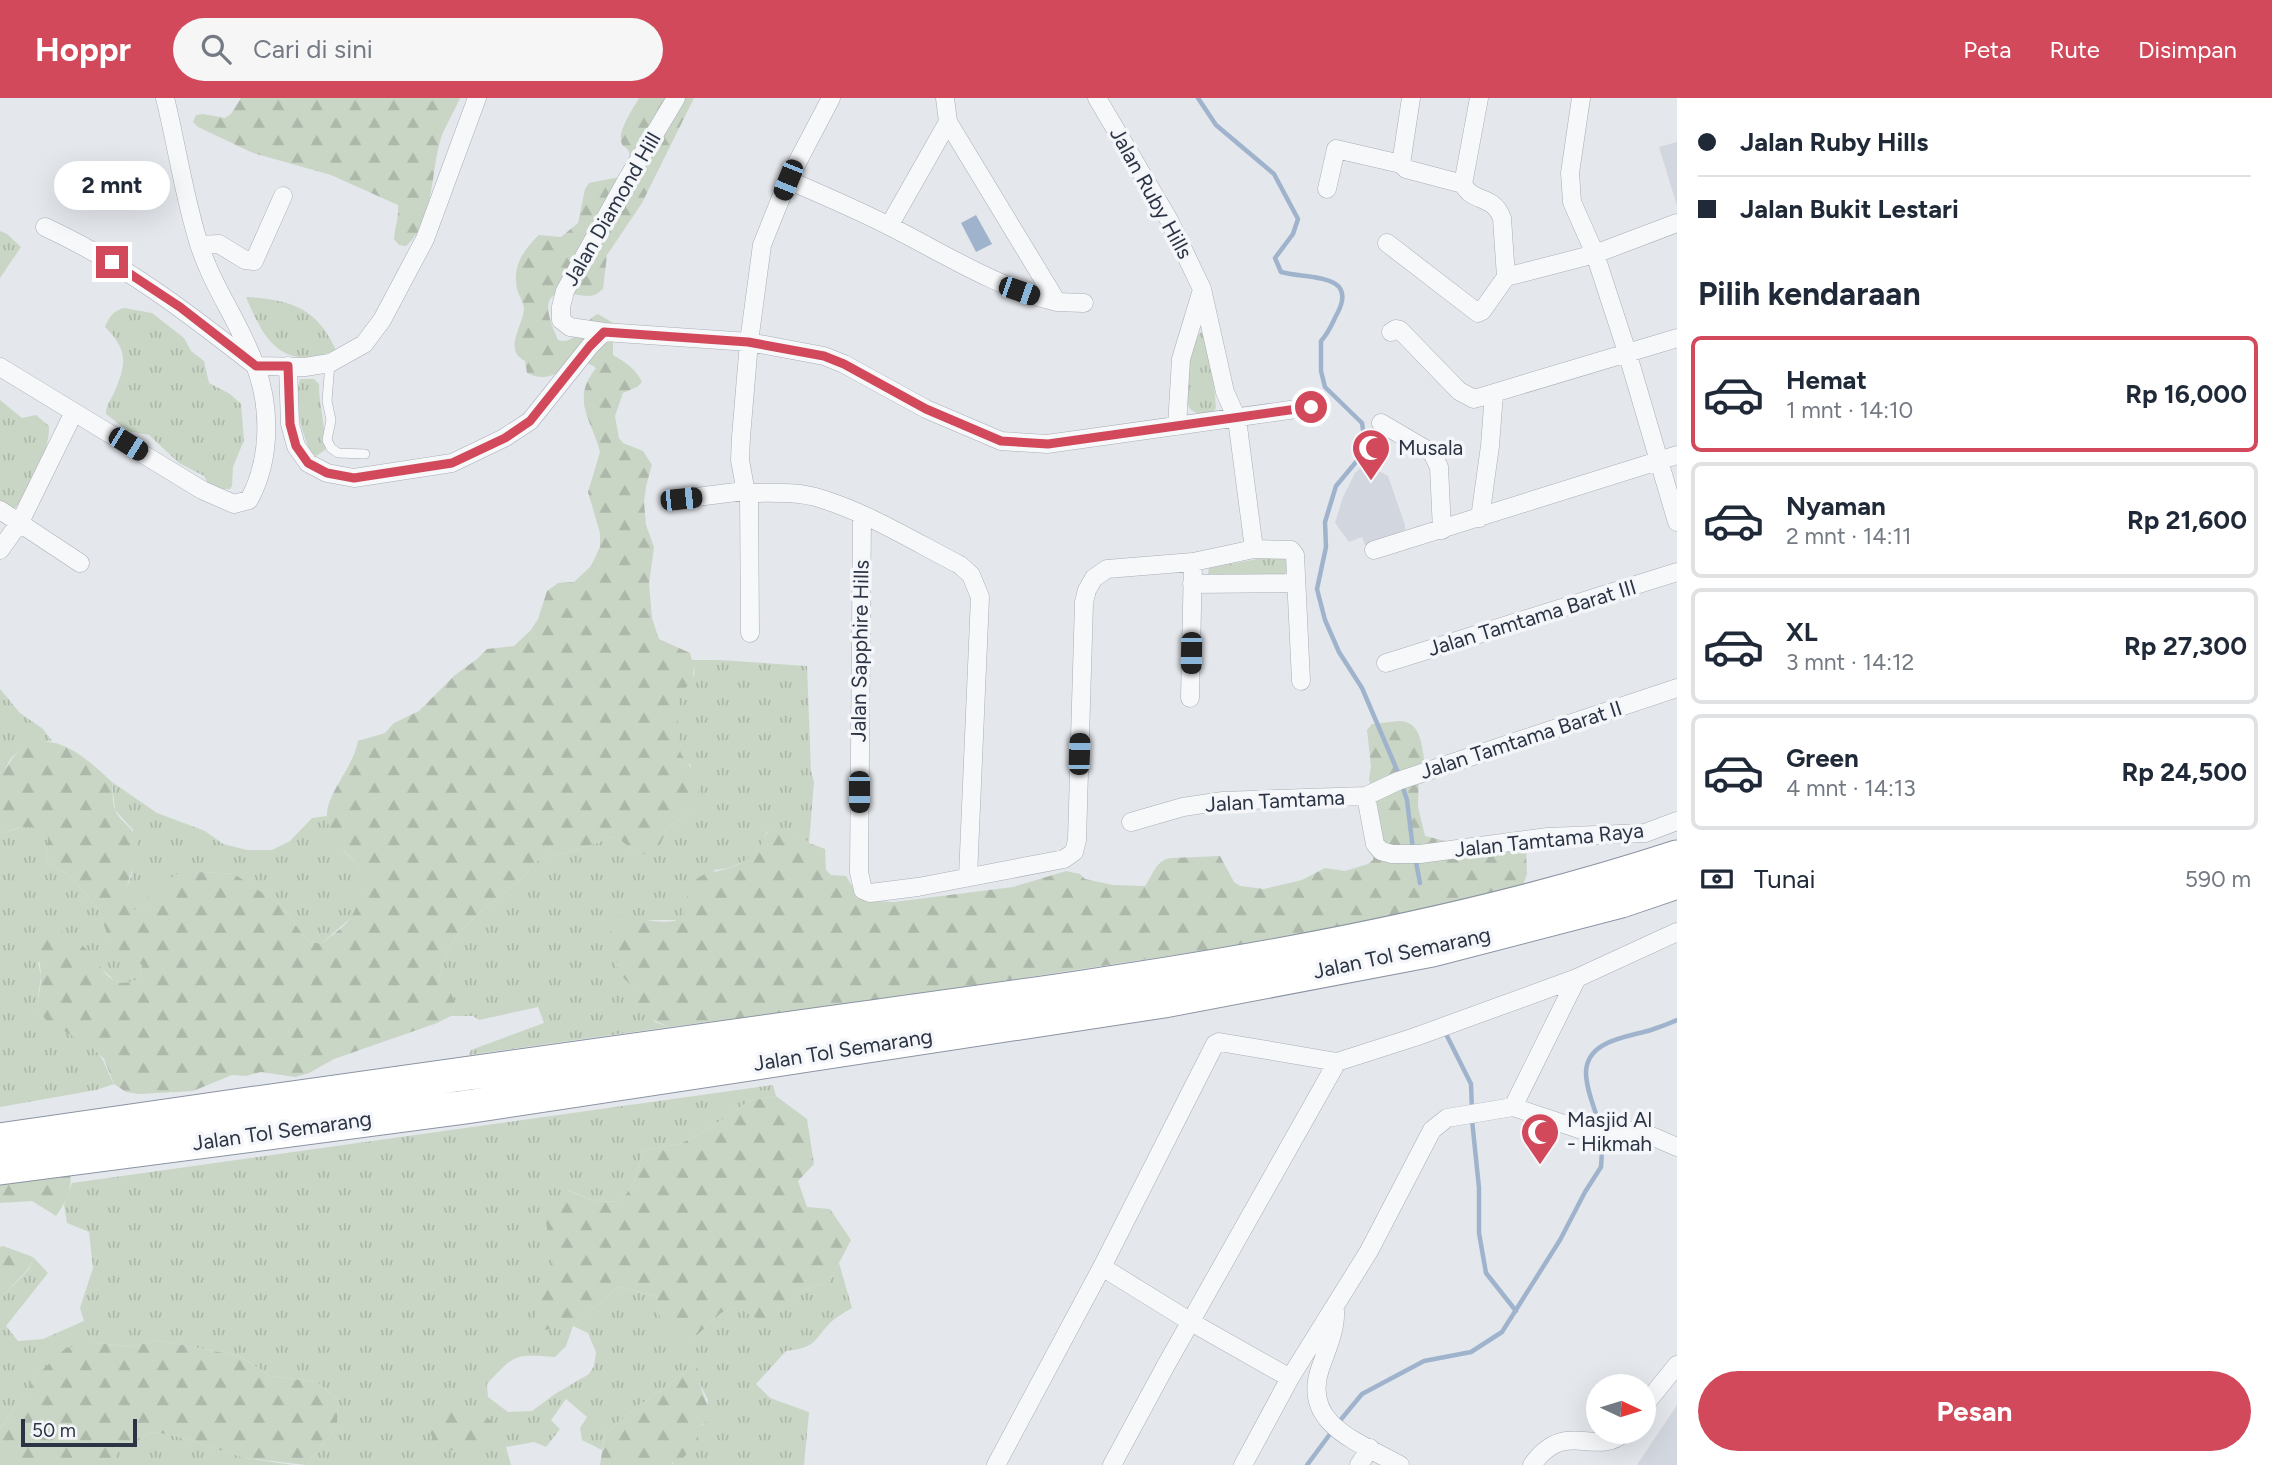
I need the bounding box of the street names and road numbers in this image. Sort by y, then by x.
street label: Jalan Ruby Hills [1105,123,1198,263]
street label: Jalan Diamond Hill [558,128,666,290]
street label: Jalan Sapphire Hills [845,560,874,742]
street label: Jalan Tamtama Barat III [1425,574,1639,661]
street label: Jalan Tamtama Barat II [1417,695,1625,784]
street label: Jalan Tamtama [1205,784,1345,817]
street label: Jalan Tamtama Raya [1453,817,1645,862]
street label: Jalan Tol Semarang [1311,921,1493,984]
street label: Jalan Tol Semarang [752,1023,934,1076]
street label: Jalan Tol Semarang [191,1106,373,1155]

